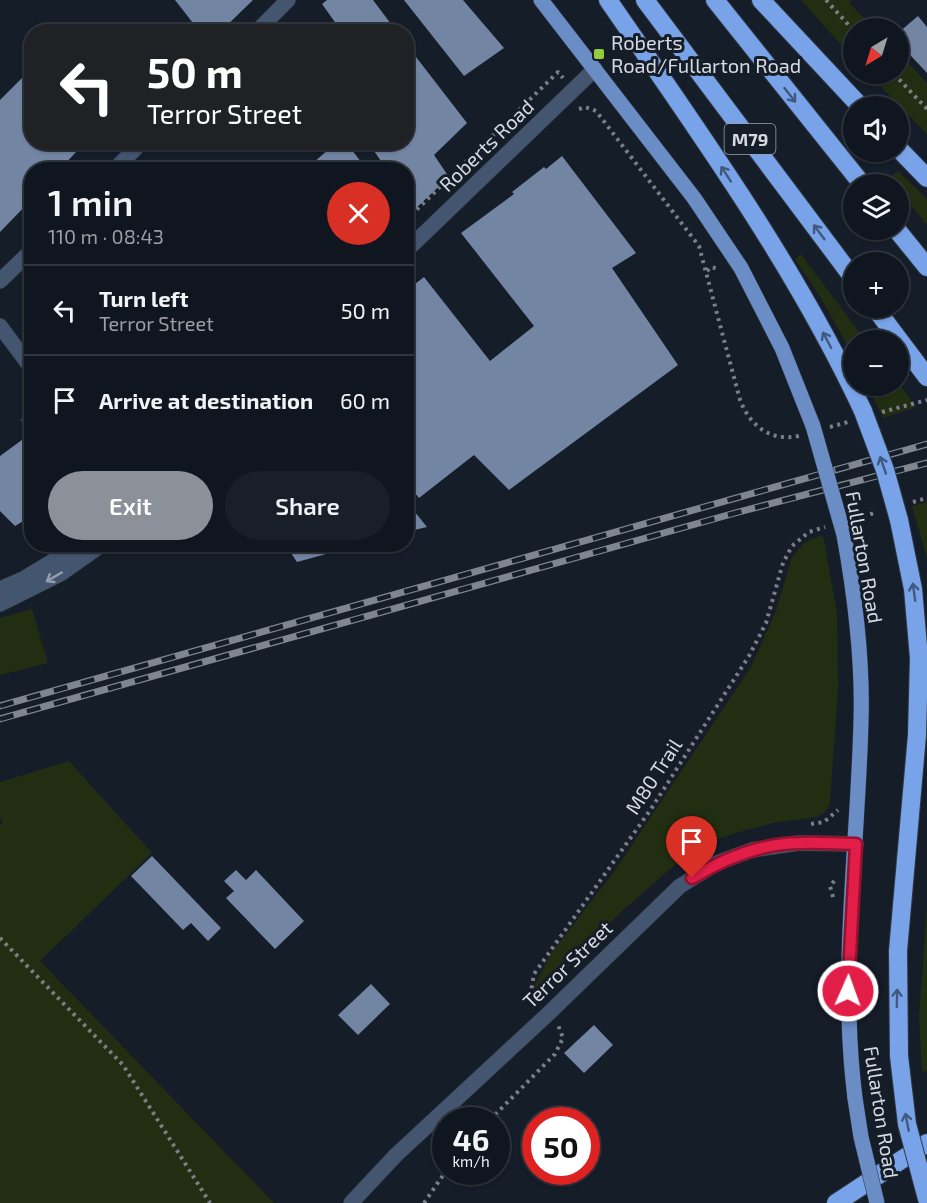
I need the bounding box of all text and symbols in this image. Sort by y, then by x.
north arrow [843,18,909,84]
map controls [843,18,909,396]
place label: Roberts Road/Fullarton Road [611,30,801,77]
text: 50 m [147,46,243,96]
marker: Roberts Road/Fullarton Road [592,47,606,61]
icon: left [48,48,126,126]
one-way arrow [784,87,797,103]
street label: Roberts Road [434,94,538,196]
button: sound [843,96,909,162]
text: Terror Street [147,97,302,129]
road number: M79 [724,124,776,154]
one-way arrow [719,165,732,182]
button: layers [843,174,909,240]
text: 1 min [48,180,133,223]
button: close [327,182,390,245]
text: 110 m · 08:43 [48,224,164,248]
one-way arrow [812,224,825,240]
button: + [843,252,909,318]
text: Turn left [99,285,188,311]
icon: left [48,294,81,327]
text: 50 m [341,297,390,323]
text: Terror Street [99,311,214,335]
button: − [843,330,909,396]
one-way arrow [821,332,833,349]
icon: arrive [48,384,81,417]
text: Arrive at destination [99,387,313,413]
text: 60 m [340,387,390,413]
one-way arrow [876,456,887,475]
button: Exit [48,471,213,540]
button: Share [225,471,390,540]
street label: Fullarton Road [842,489,888,625]
one-way arrow [46,571,63,583]
one-way arrow [908,582,919,602]
street label: M80 Trail [620,734,686,818]
pin [666,816,717,878]
icon: arrive [675,825,708,858]
street label: Terror Street [517,915,617,1013]
position arrow [816,959,880,1023]
one-way arrow [891,989,903,1009]
street label: Fullarton Road [860,1044,904,1180]
speed limit sign: 50 [522,1107,600,1185]
one-way arrow [901,1112,912,1132]
text: 46 [453,1121,489,1157]
text: km/h [452,1152,490,1170]

